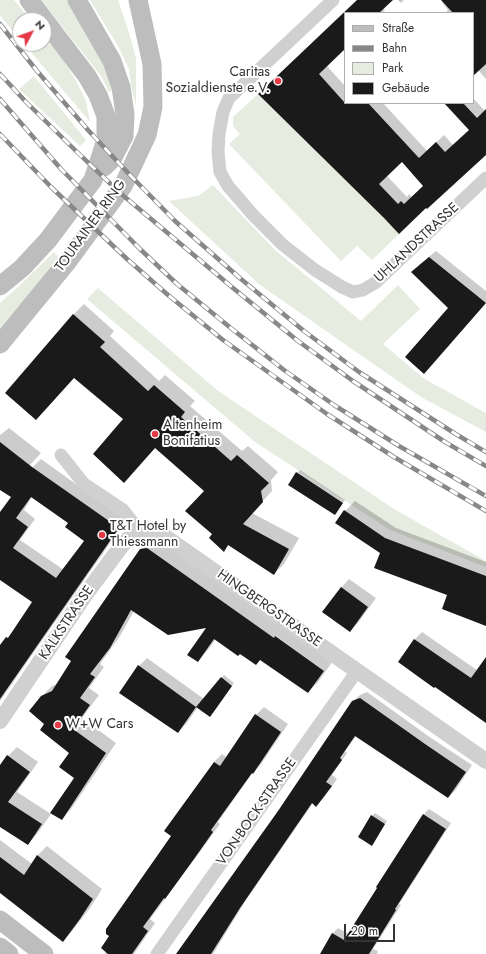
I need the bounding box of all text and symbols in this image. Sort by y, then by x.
north arrow [12,12,52,52]
legend [344,12,474,104]
text: N [31,16,49,33]
text: Straße [382,19,414,37]
text: Bahn [382,39,407,57]
text: Park [382,59,403,77]
place label: Caritas Sozialdienste e.V. [166,65,270,98]
marker: Caritas Sozialdienste e.V. [273,76,283,86]
text: Gebäude [382,79,429,97]
street label: TOURAINER RING [52,177,130,275]
street label: UHLANDSTRASSE [371,200,463,286]
place label: Altenheim Bonifatius [163,418,222,450]
marker: Altenheim Bonifatius [150,429,160,439]
place label: T&T Hotel by Thiessmann [110,519,186,552]
marker: T&T Hotel by Thiessmann [97,530,107,540]
street label: HINGBERGSTRASSE [214,567,324,651]
street label: KALKSTRASSE [36,583,98,663]
place label: W+W Cars [66,717,133,733]
marker: W+W Cars [53,720,63,730]
street label: VON-BOCK-STRASSE [214,755,300,869]
scale bar [346,916,397,942]
text: 20 m [351,922,378,940]

